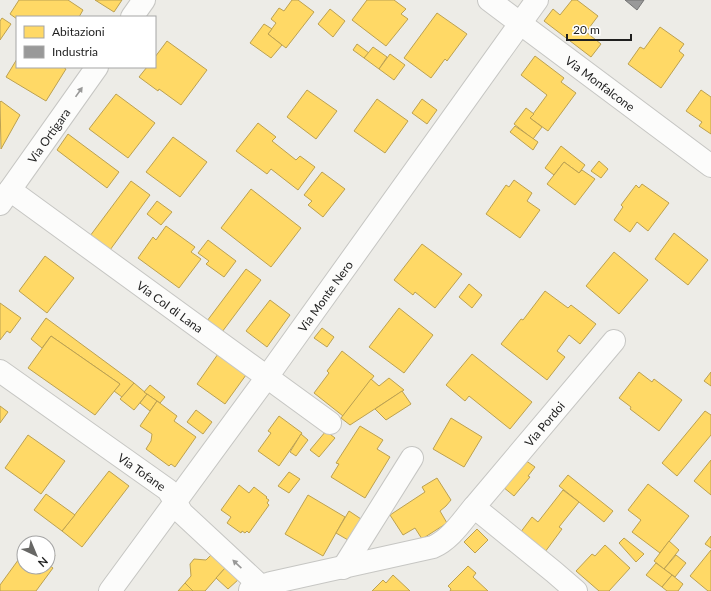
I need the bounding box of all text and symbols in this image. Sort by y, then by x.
legend [16,16,156,68]
scale bar [567,16,631,42]
text: 20 m [573,22,600,37]
text: Abitazioni [52,24,105,39]
text: Industria [52,44,98,59]
street label: Via Monfalcone [563,52,638,114]
one-way arrow [75,87,83,97]
street label: Via Ortigara [24,105,73,166]
street label: Via Monte Nero [294,257,356,335]
street label: Via Col di Lana [134,277,206,336]
street label: Via Pordoi [521,398,567,449]
street label: Via Tofane [115,450,169,494]
north arrow [16,535,56,575]
text: N [36,555,51,570]
one-way arrow [232,560,242,569]

